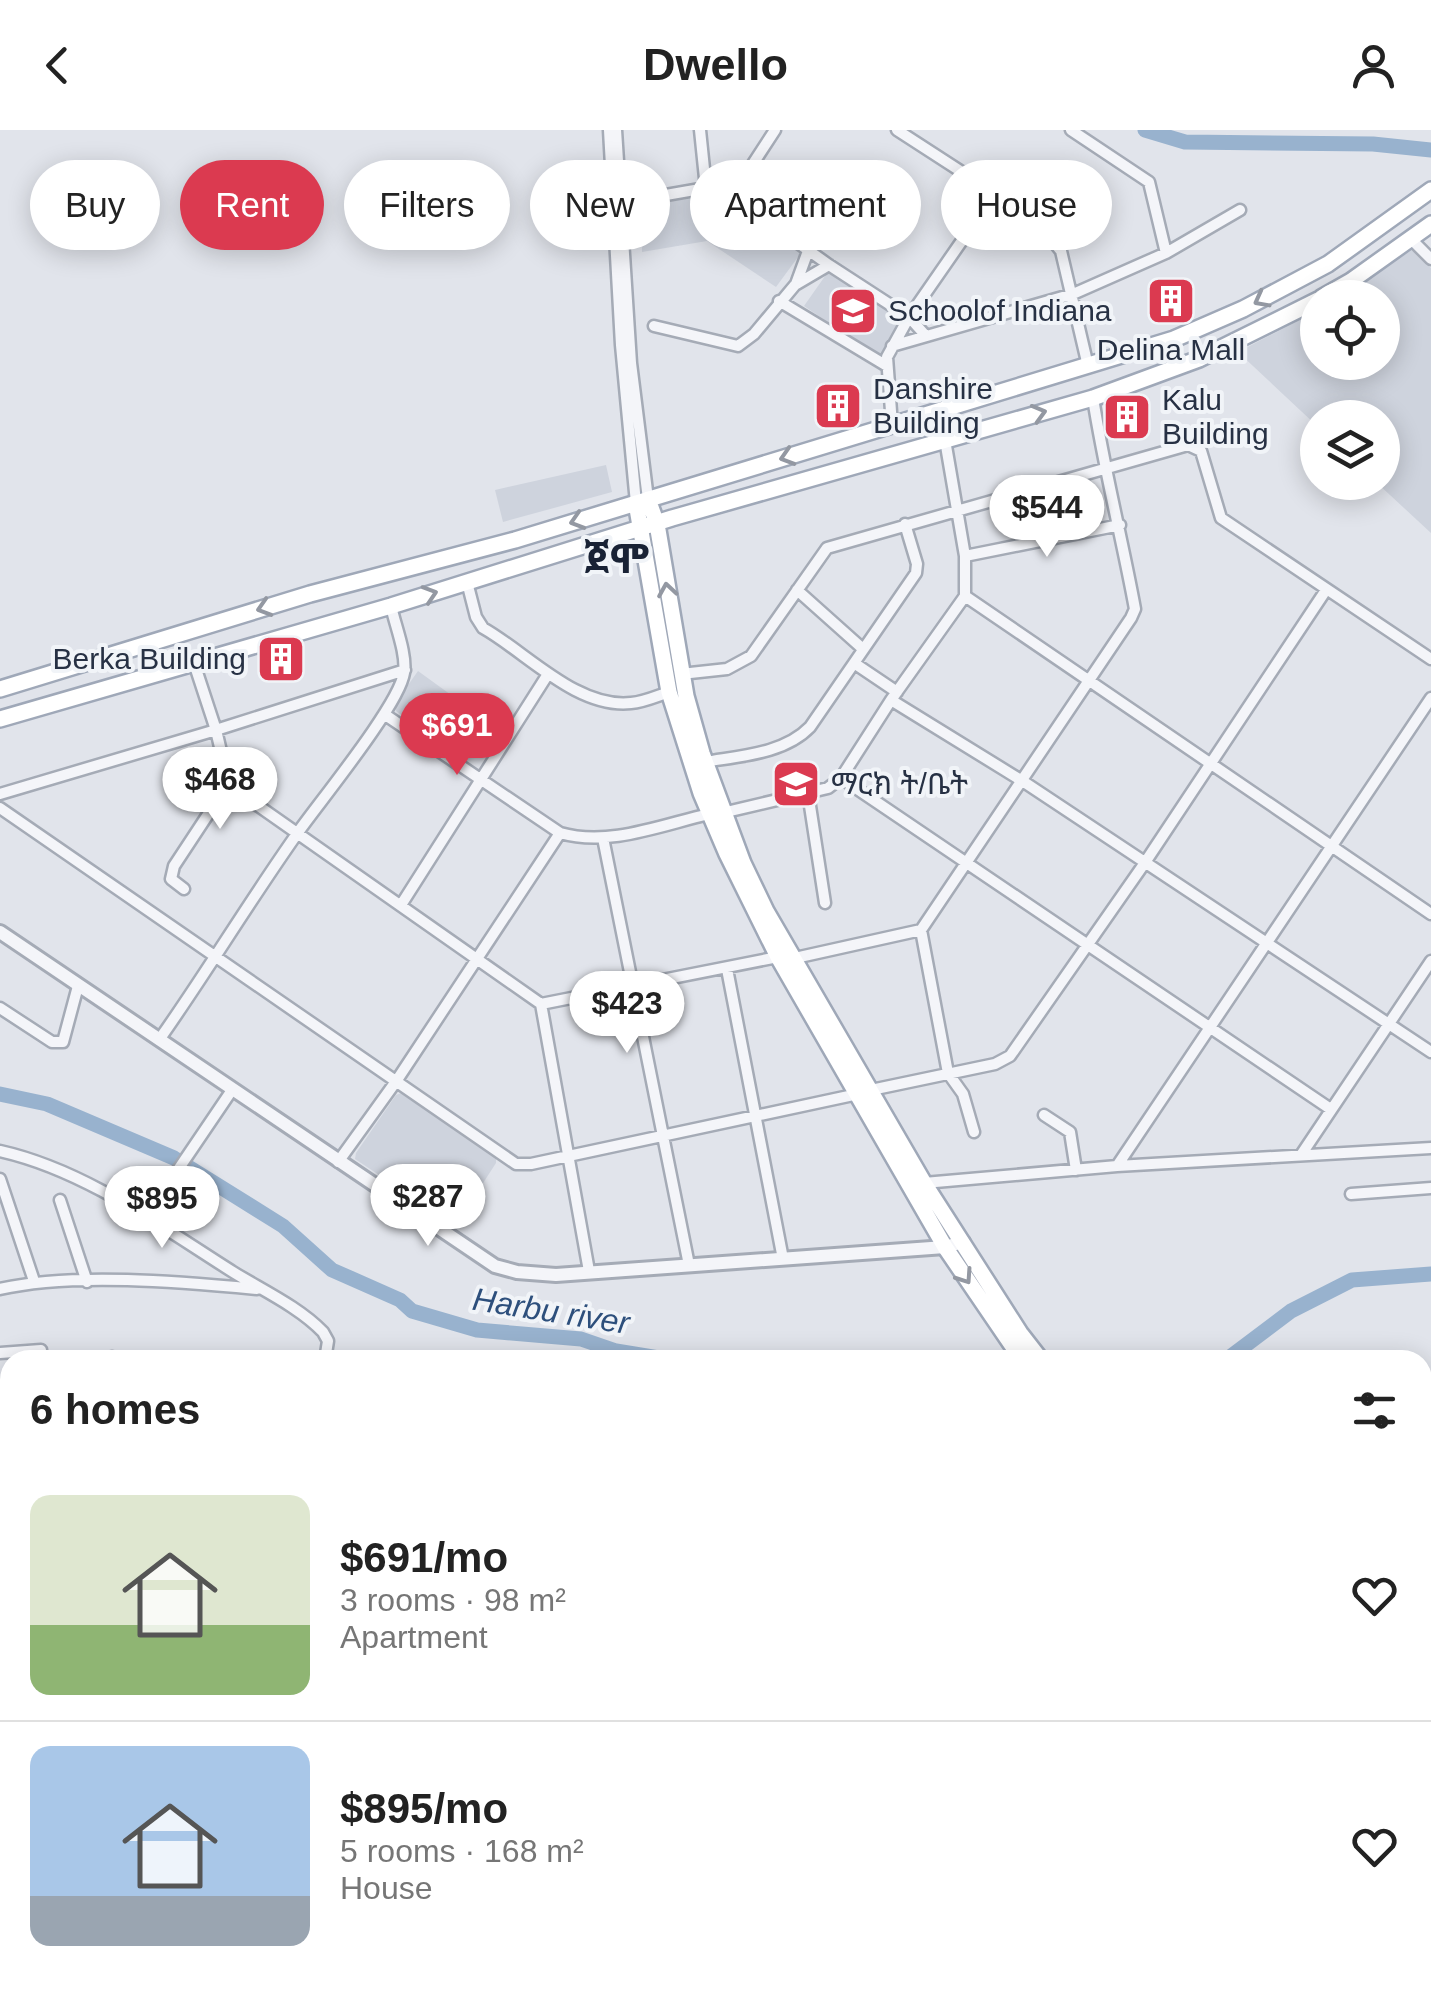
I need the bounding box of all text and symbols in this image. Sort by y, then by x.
icon: back [30,38,85,93]
icon: person [1346,38,1401,93]
text: Dwello [643,39,788,90]
chip: Buy [30,160,160,250]
chip: Rent [180,160,324,250]
chip: Filters [344,160,510,250]
chip: New [530,160,670,250]
chip: Apartment [690,160,921,250]
chip: House [941,160,1112,250]
building icon: Delina Mall [1145,275,1197,327]
map controls [1300,280,1400,500]
button: locate [1300,280,1400,380]
school or university icon: Schoolof Indiana [827,285,879,337]
one-way arrow [1254,287,1272,307]
place label: Schoolof Indiana [888,294,1112,327]
place label: Delina Mall [1097,333,1245,366]
place label: Danshire Building [873,372,993,439]
building icon: Danshire Building [812,380,864,432]
place label: Kalu Building [1162,383,1269,450]
building icon: Kalu Building [1101,391,1153,443]
button: layers [1300,400,1400,500]
one-way arrow [1029,404,1046,425]
one-way arrow [780,445,797,466]
pin: $544 [988,475,1106,560]
text: $544 [1011,489,1083,525]
one-way arrow [569,509,586,530]
district label: ጀሞ [584,537,650,581]
one-way arrow [658,581,679,598]
one-way arrow [420,585,437,606]
one-way arrow [256,596,273,617]
building icon: Berka Building [255,633,307,685]
place label: Berka Building [53,642,246,675]
pin: $691 [398,693,516,778]
text: $691 [421,707,493,743]
pin: $468 [161,747,279,832]
school or university icon: ማርክ ት/ቤት [770,758,822,810]
text: $468 [184,761,256,797]
place label: ማርክ ት/ቤት [831,767,968,800]
pin: $423 [568,971,686,1056]
text: $423 [591,985,663,1021]
pin: $287 [369,1164,487,1249]
pin: $895 [103,1166,221,1251]
text: $287 [392,1178,464,1214]
text: $895 [126,1180,198,1216]
one-way arrow [953,1267,972,1285]
water label: Harbu river [470,1281,633,1341]
icon: filters [1347,1383,1402,1438]
text: 6 homes [30,1386,200,1433]
text: $691/mo [340,1534,508,1581]
icon: home [110,1535,230,1655]
icon: heart [1347,1568,1402,1623]
text: 3 rooms · 98 m² [340,1582,566,1618]
text: Apartment [340,1619,488,1655]
text: $895/mo [340,1785,508,1832]
icon: home [110,1786,230,1906]
icon: heart [1347,1819,1402,1874]
text: 5 rooms · 168 m² [340,1833,584,1869]
text: House [340,1870,433,1906]

